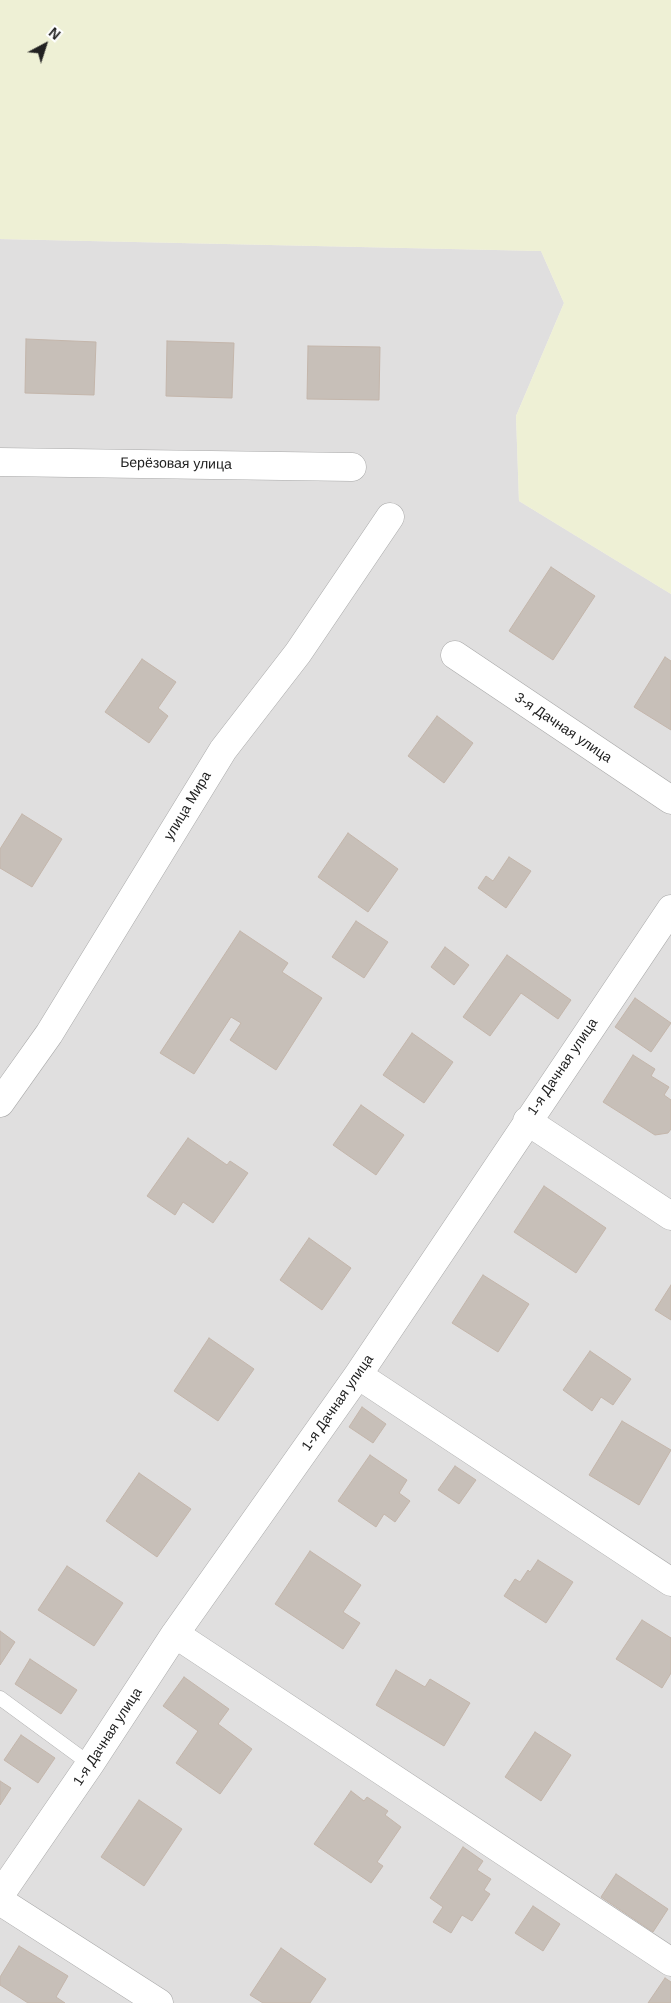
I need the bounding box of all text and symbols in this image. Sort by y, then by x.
north arrow [20,20,70,70]
text: N [46,24,64,43]
street label: Берёзовая улица [120,455,232,473]
street label: 3-я Дачная улица [511,689,615,767]
street label: улица Мира [161,768,215,844]
street label: 1-я Дачная улица [524,1015,602,1119]
street label: 1-я Дачная улица [299,1352,377,1454]
street label: 1-я Дачная улица [70,1685,146,1789]

